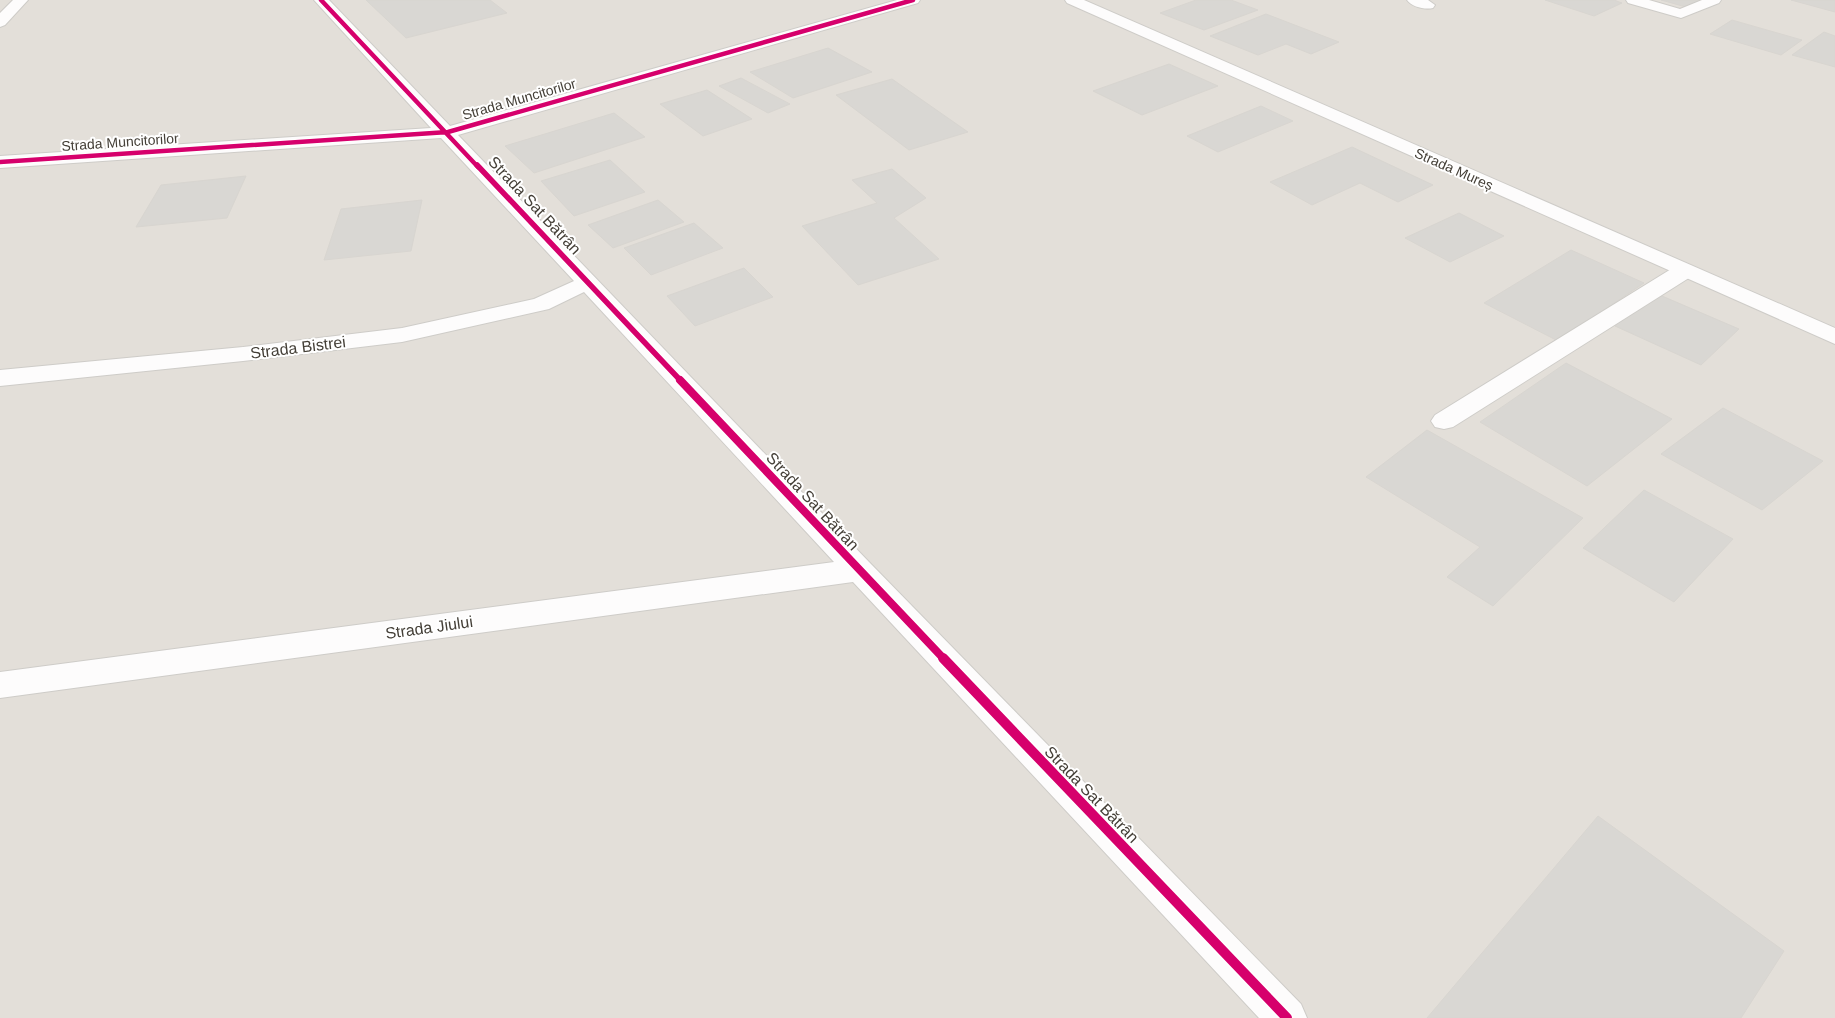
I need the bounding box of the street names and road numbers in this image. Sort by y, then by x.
street label: Strada Muncitorilor [460,75,578,123]
street label: Strada Muncitorilor [61,130,179,154]
street label: Strada Mureș [1412,145,1496,193]
street label: Strada Sat Bătrân [485,153,584,258]
street label: Strada Bistrei [249,333,347,362]
street label: Strada Sat Bătrân [763,449,862,554]
street label: Strada Jiului [384,613,474,642]
street label: Strada Sat Bătrân [1041,743,1142,846]

